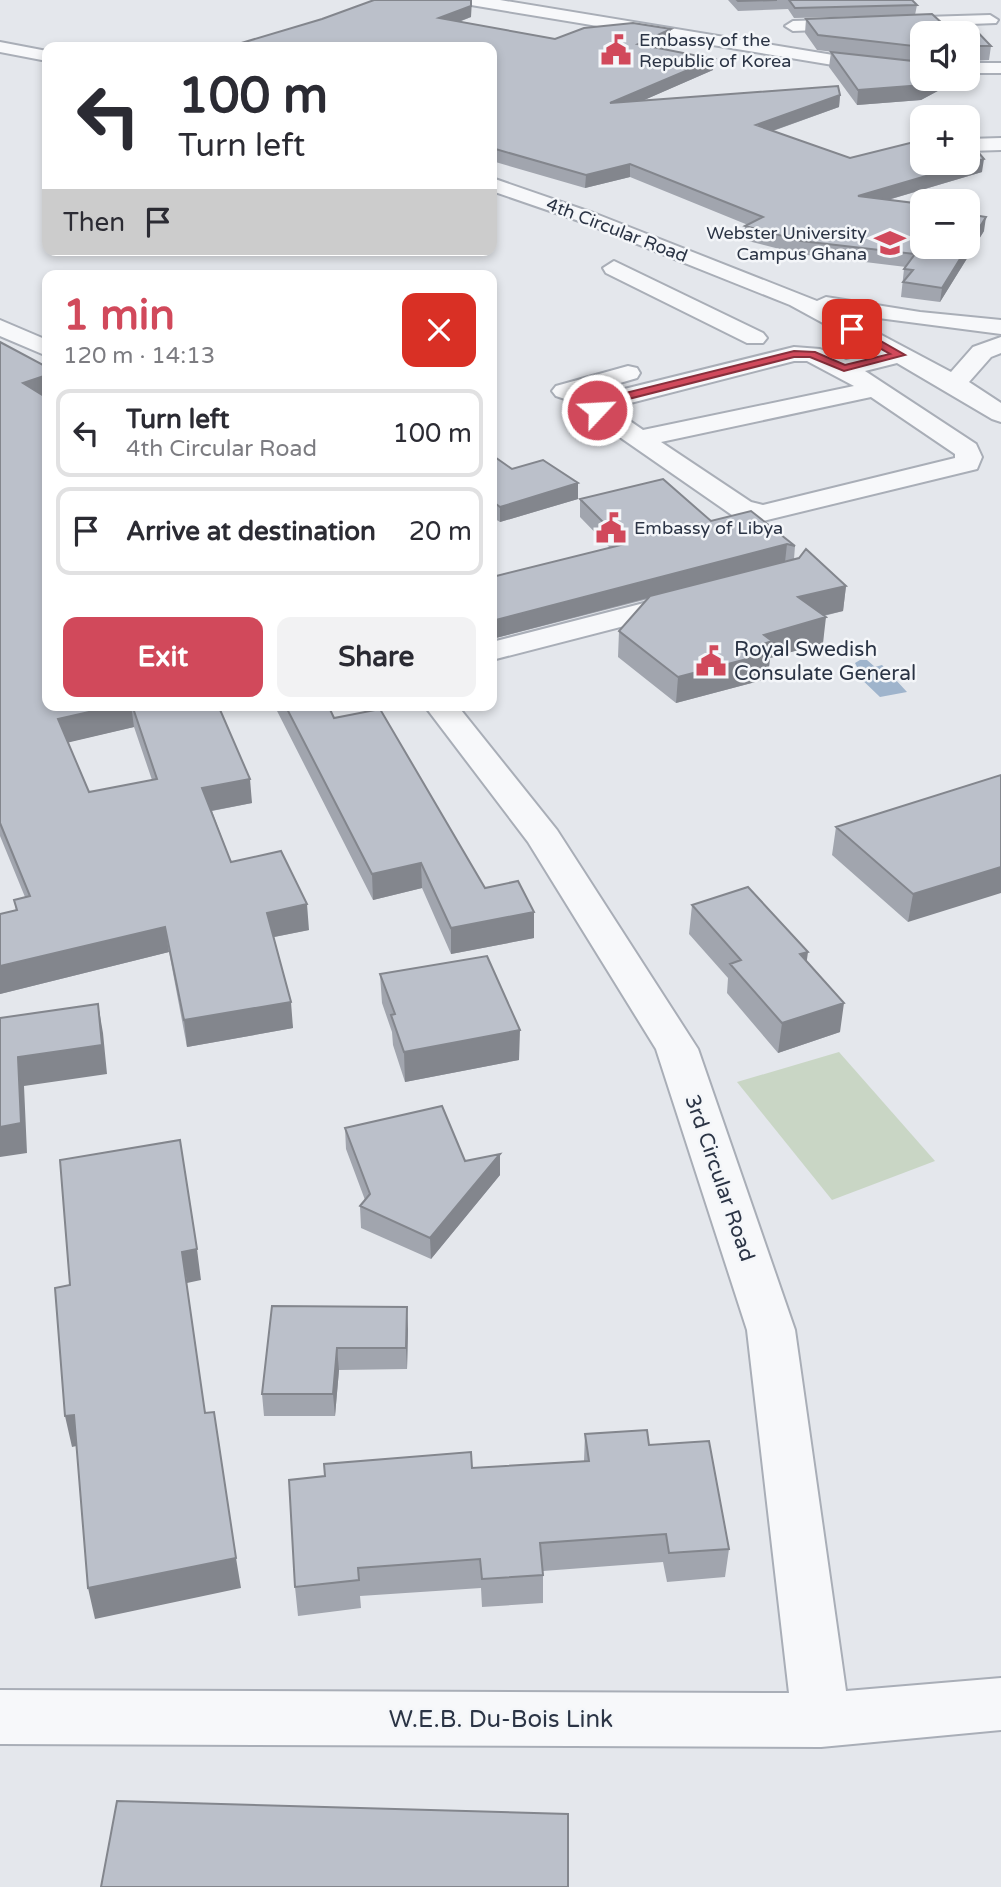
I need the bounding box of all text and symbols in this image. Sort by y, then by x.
map controls [910,21,980,259]
button: sound [910,21,980,91]
place label: Embassy of the Republic of Korea [639,29,791,72]
public building icon: Embassy of the Republic of Korea [599,33,633,67]
text: 100 m [178,67,328,126]
icon: left [63,70,154,161]
button: + [910,105,980,175]
text: Turn left [178,127,305,165]
button: − [910,189,980,259]
street label: 4th Circular Road [543,193,691,267]
icon: arrive [139,203,177,241]
text: Then [63,207,125,238]
place label: Webster University Campus Ghana [706,222,867,265]
school or university icon: Webster University Campus Ghana [873,226,907,260]
text: 1 min [63,290,175,341]
button: close [402,293,476,367]
pin [822,299,882,359]
icon: arrive [833,310,871,348]
text: 120 m · 14:13 [63,342,215,370]
position arrow [560,373,634,447]
text: Turn left [126,404,229,435]
icon: left [67,414,105,452]
text: 100 m [392,418,472,449]
text: 4th Circular Road [126,435,317,463]
public building icon: Embassy of Libya [594,511,628,545]
icon: arrive [67,512,105,550]
text: Arrive at destination [126,516,376,547]
text: 20 m [409,516,472,547]
place label: Embassy of Libya [634,517,783,539]
button: Exit [63,617,263,697]
button: Share [277,617,476,697]
place label: Royal Swedish Consulate General [734,637,916,686]
public building icon: Royal Swedish Consulate General [694,644,728,678]
street label: 3rd Circular Road [679,1092,760,1265]
street label: W.E.B. Du-Bois Link [389,1705,613,1734]

